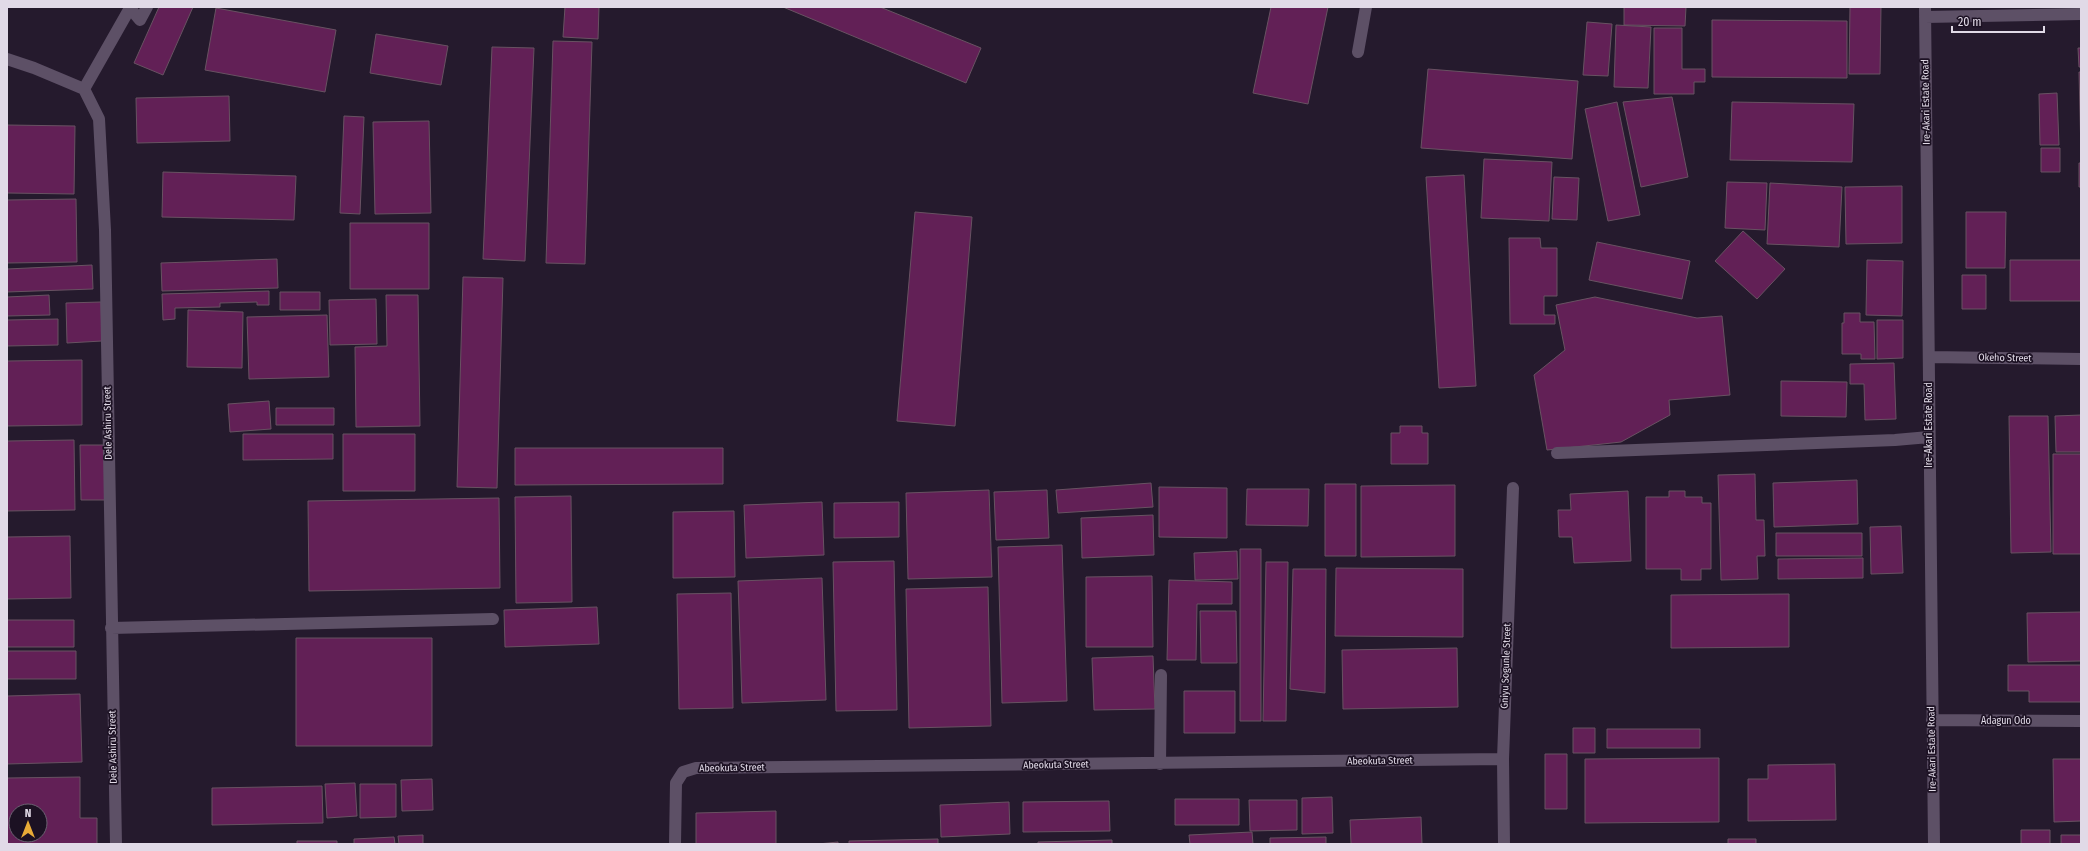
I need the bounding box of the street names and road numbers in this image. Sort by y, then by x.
street label: Ire-Akari Estate Road [1919,59,1933,145]
street label: Okeho Street [1978,352,2032,364]
street label: Ire-Akari Estate Road [1923,382,1935,468]
street label: Dele Ashiru Street [101,385,115,460]
street label: Gniyu Sogunle Street [1499,622,1514,709]
street label: Ire-Akari Estate Road [1925,706,1939,792]
street label: Dele Ashiru Street [106,709,120,784]
street label: Adagun Odo [1981,715,2031,727]
street label: Abeokuta Street [1347,754,1414,768]
street label: Abeokuta Street [1023,758,1090,772]
street label: Abeokuta Street [699,761,766,775]

